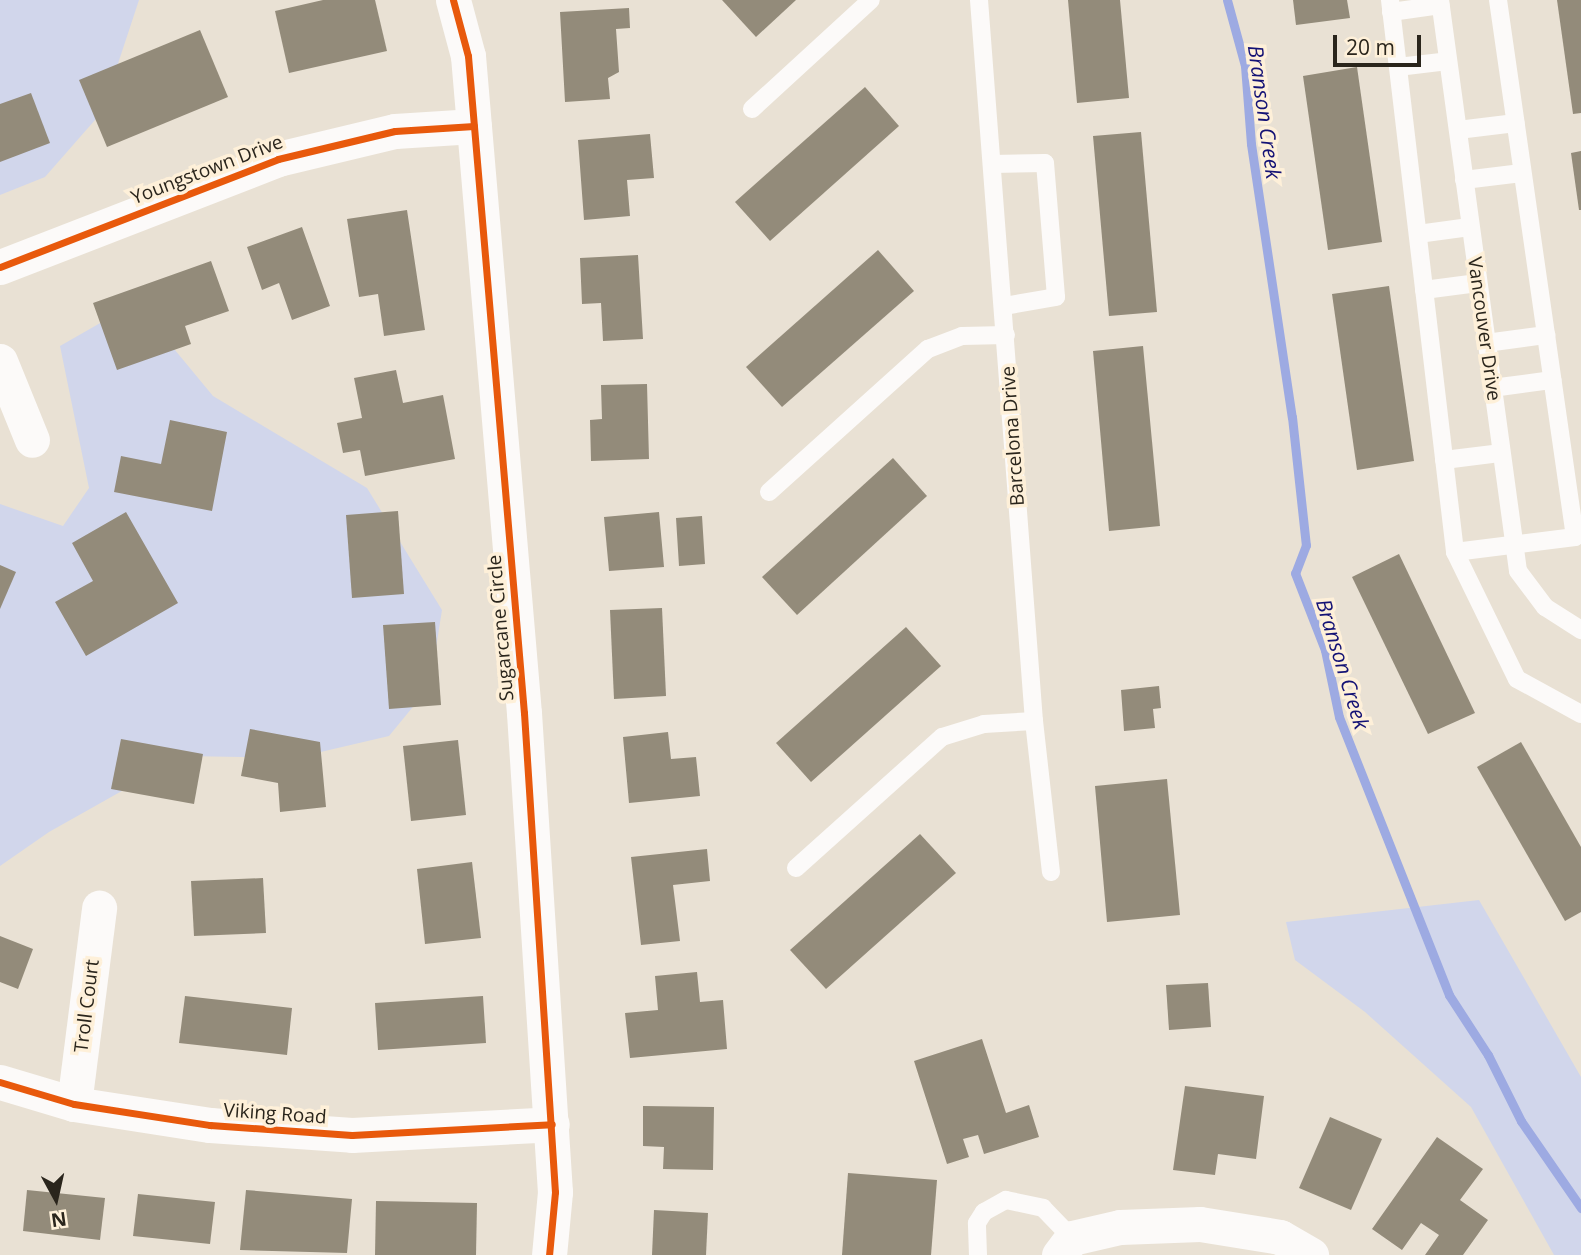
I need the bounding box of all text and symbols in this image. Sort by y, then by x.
scale bar [1336,21,1424,65]
text: 20 m [1346,33,1395,61]
water label: Branson Creek [1243,43,1287,181]
street label: Youngstown Drive [128,131,286,209]
street label: Vancouver Drive [1463,256,1505,402]
street label: Barcelona Drive [997,365,1029,507]
street label: Sugarcane Circle [483,554,519,702]
water label: Branson Creek [1311,596,1375,732]
street label: Troll Court [70,958,104,1054]
street label: Viking Road [223,1099,327,1129]
north arrow [21,1164,91,1234]
text: N [49,1206,68,1234]

